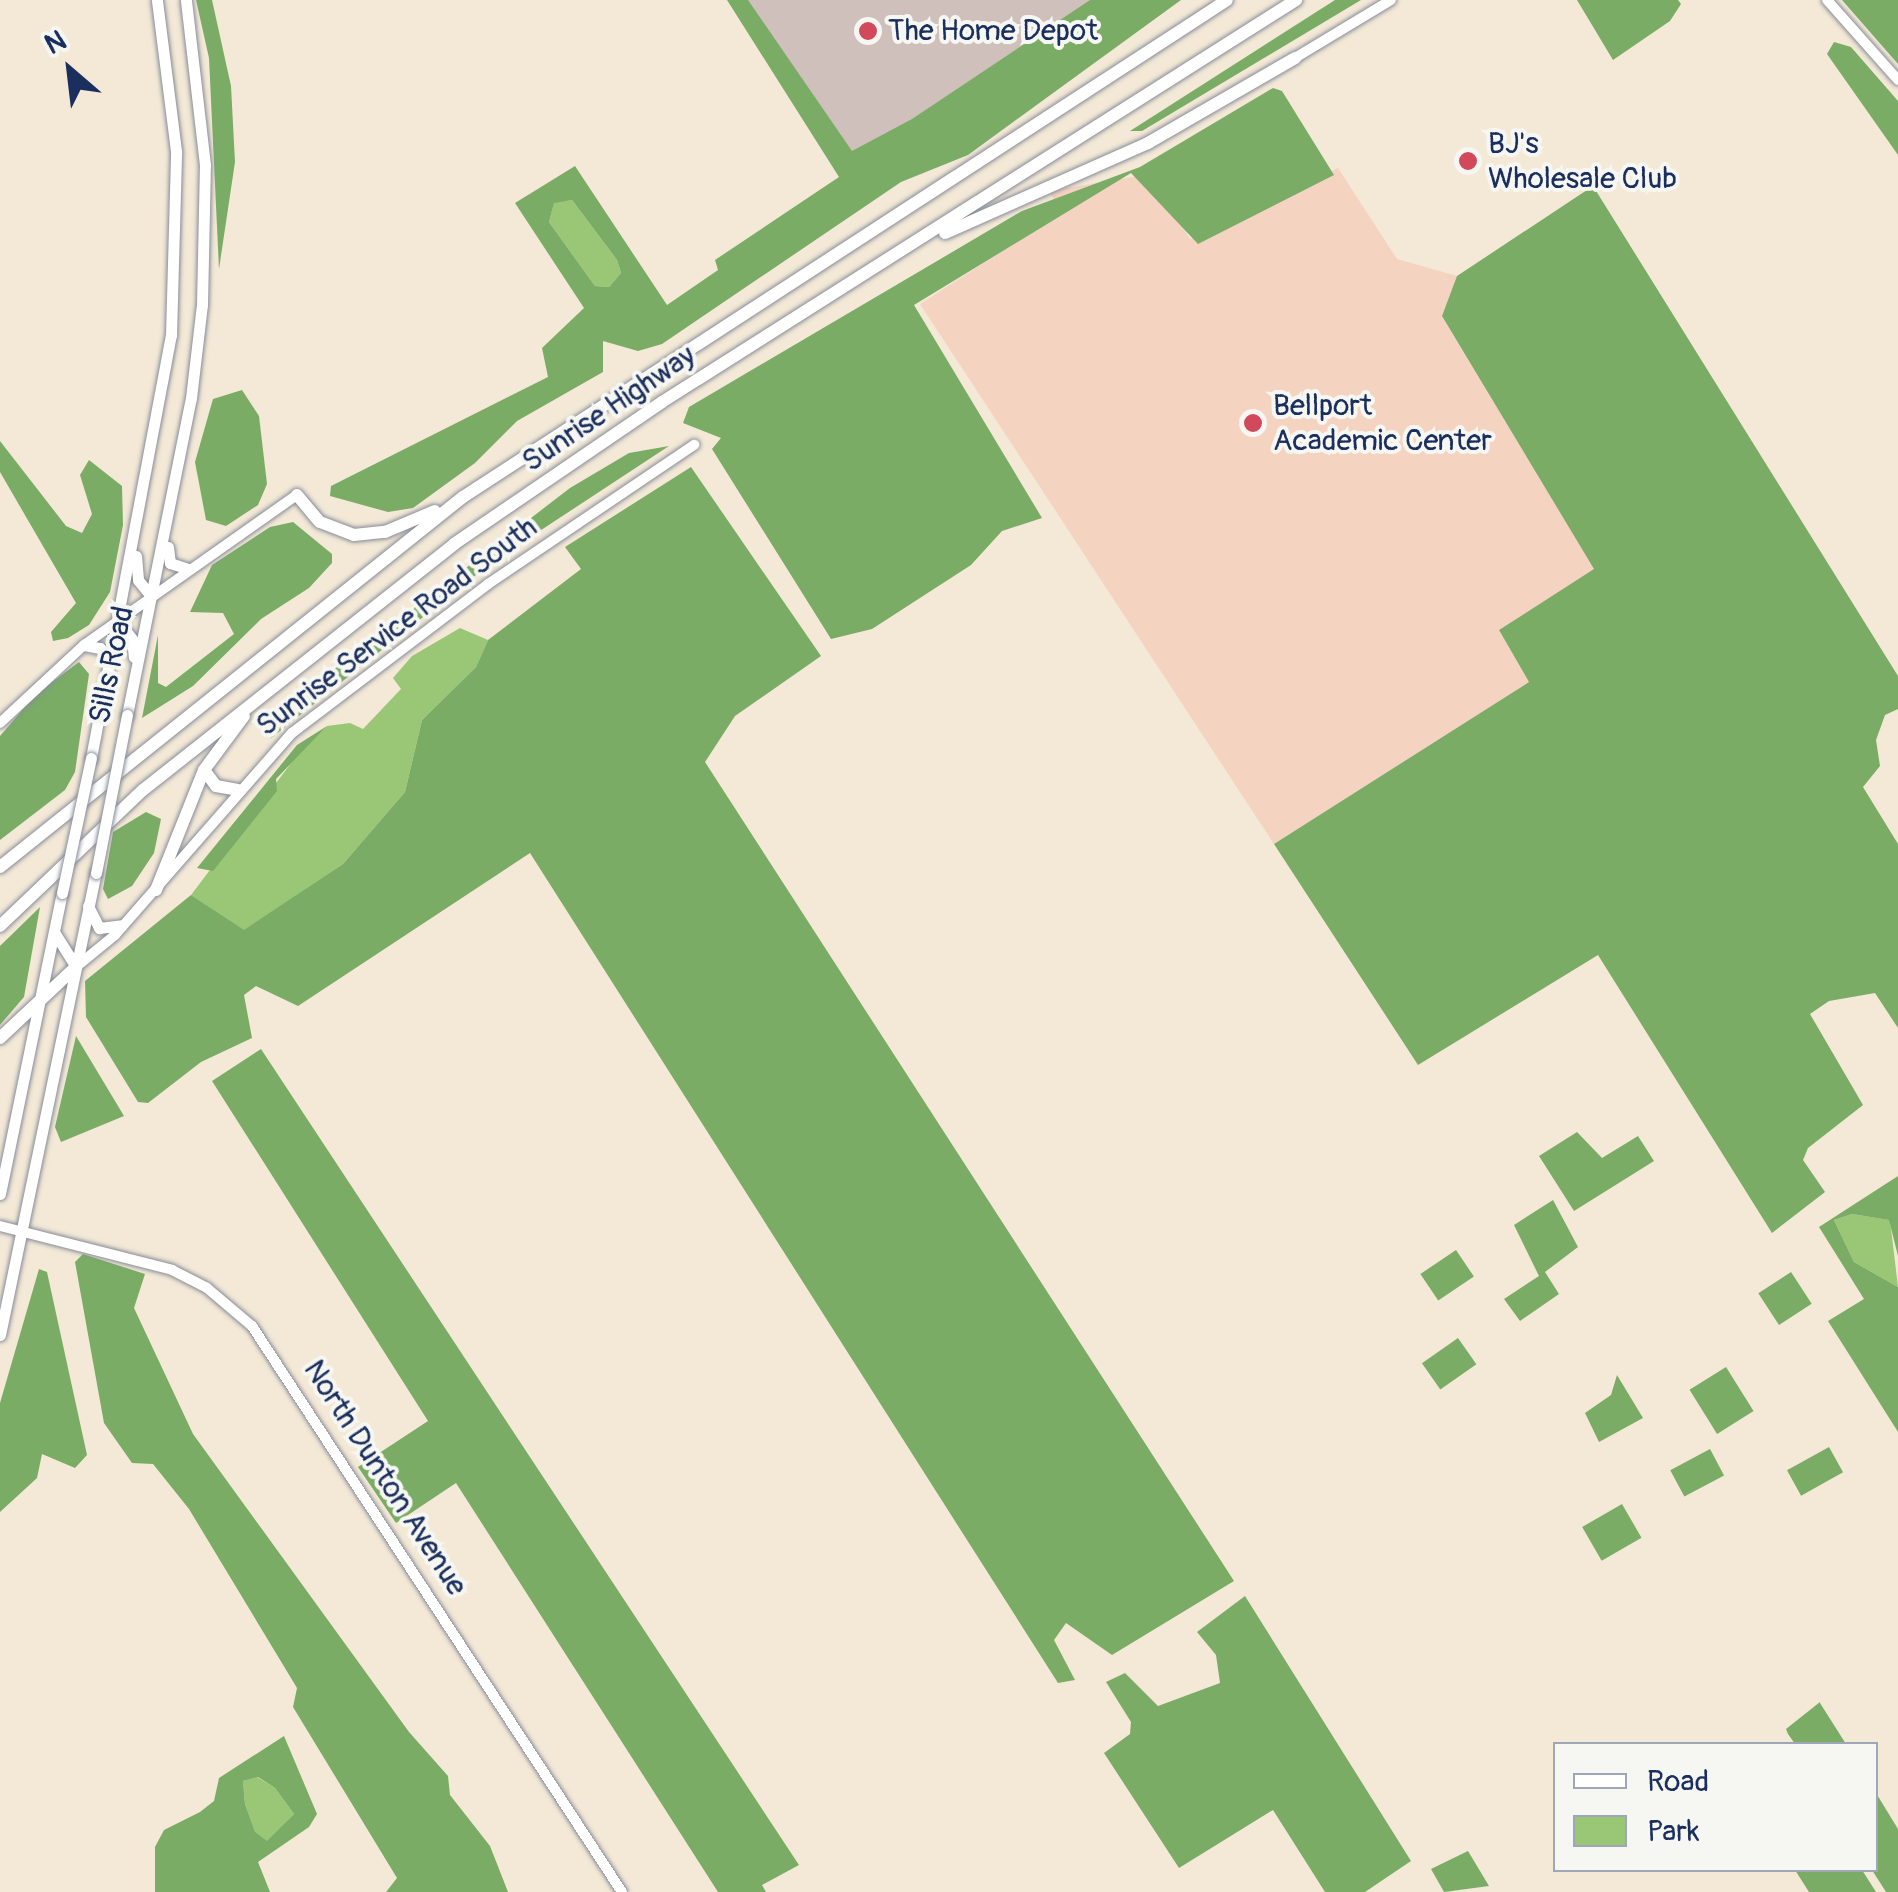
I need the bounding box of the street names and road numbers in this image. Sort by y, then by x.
street label: Sunrise Highway [516,338,702,480]
street label: Sunrise Service Road South [250,510,544,744]
street label: Sills Road [82,603,142,727]
street label: North Dunton Avenue [295,1354,475,1602]

